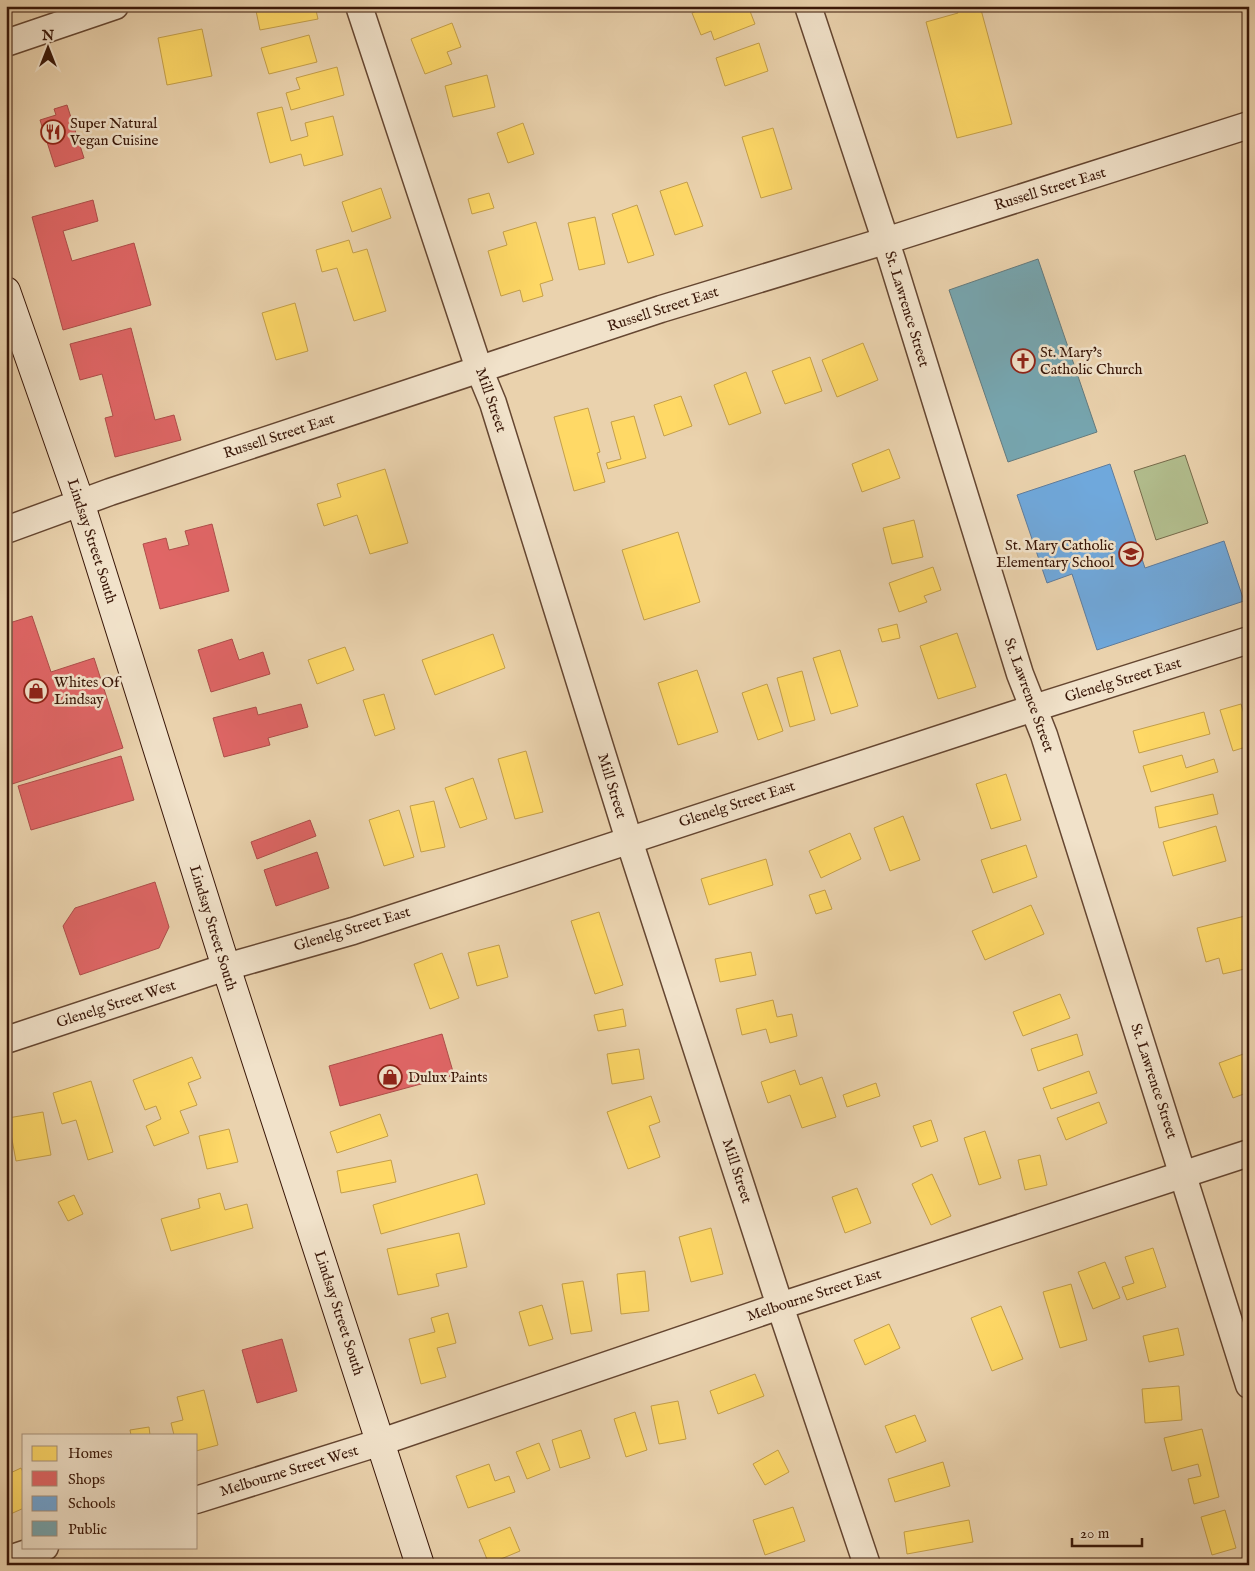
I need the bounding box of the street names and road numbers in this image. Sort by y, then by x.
street label: Russell Street East [992,163,1108,215]
street label: St. Lawrence Street [880,249,934,369]
street label: Russell Street East [605,282,721,336]
street label: Mill Street [471,365,511,435]
street label: Russell Street East [221,409,337,463]
street label: Lindsay Street South [63,476,121,606]
street label: St. Lawrence Street [999,635,1059,755]
street label: Glenelg Street East [1062,653,1184,707]
street label: Mill Street [593,751,631,821]
street label: Glenelg Street East [676,776,798,832]
street label: Lindsay Street South [185,863,241,993]
street label: Glenelg Street East [291,902,413,956]
street label: Glenelg Street West [54,976,178,1032]
street label: St. Lawrence Street [1126,1021,1182,1141]
street label: Mill Street [718,1136,756,1206]
street label: Lindsay Street South [310,1248,368,1378]
street label: Melbourne Street East [744,1264,884,1326]
street label: Melbourne Street West [217,1441,361,1501]

